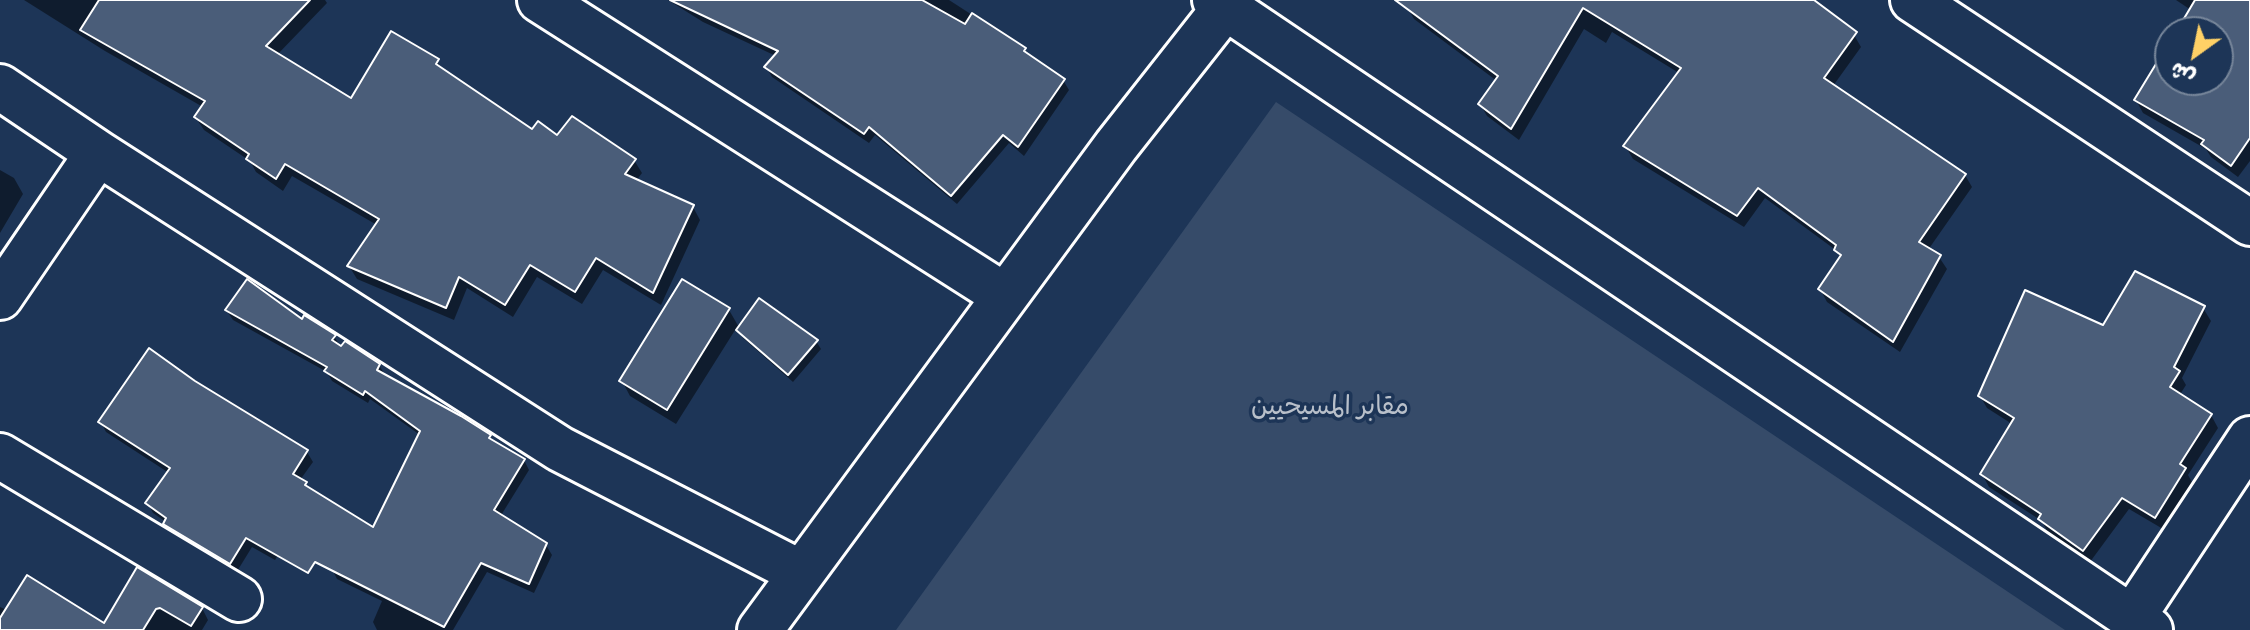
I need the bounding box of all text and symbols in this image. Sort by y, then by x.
north arrow [2154,16,2234,96]
text: ش [2164,55,2200,94]
park label: مقابر المسيحيين [1251,391,1409,423]

